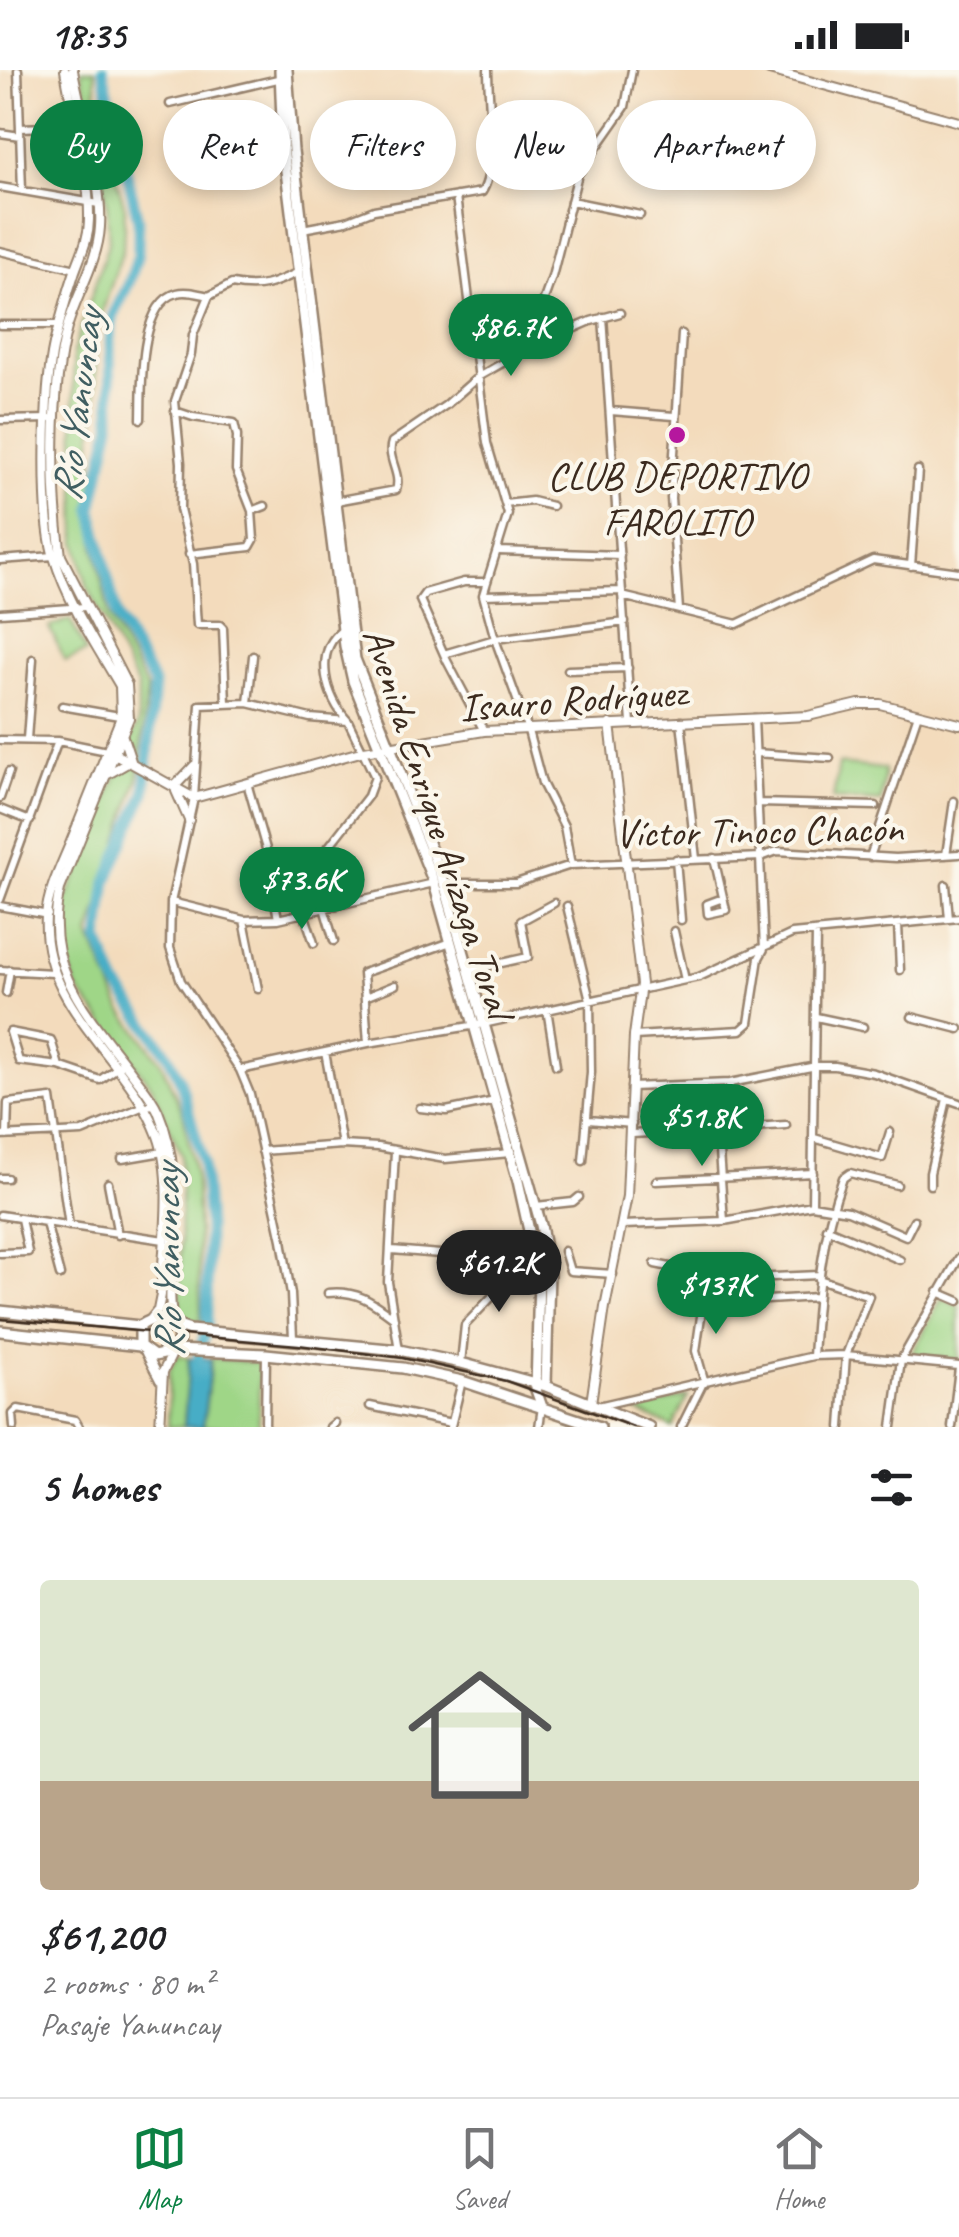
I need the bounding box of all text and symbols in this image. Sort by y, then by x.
text: 18:35 [50,12,125,59]
chip: Buy [30,100,143,190]
chip: Rent [163,100,290,190]
chip: Filters [310,100,456,190]
chip: New [476,100,597,190]
chip: Apartment [617,100,816,190]
pin: $86.7K [430,294,592,379]
water label: Río Yanuncay [40,300,116,503]
text: $86.7K [471,306,551,347]
marker: CLUB DEPORTIVO FAROLITO [666,424,688,446]
place label: CLUB DEPORTIVO FAROLITO [548,451,811,547]
street label: Avenida Enrique Arízaga Toral [351,621,527,1030]
street label: Isauro Rodríguez [458,667,691,733]
street label: Víctor Tinoco Chacón [615,803,904,859]
pin: $73.6K [221,847,383,932]
text: $73.6K [262,859,342,900]
pin: $51.8K [621,1084,783,1169]
text: $51.8K [662,1096,742,1137]
water label: Río Yanuncay [139,1158,196,1357]
pin: $61.2K [418,1230,580,1315]
text: $61.2K [459,1242,539,1283]
pin: $137K [646,1252,786,1337]
text: $137K [679,1264,753,1305]
icon: filters [864,1460,919,1515]
text: 5 homes [40,1461,158,1514]
icon: home [390,1645,570,1825]
text: $61,200 [40,1910,163,1963]
text: 2 rooms · 80 m² [40,1963,213,2004]
text: Pasaje Yanuncay [40,2004,220,2045]
tab: Map [132,2121,187,2216]
tab: Saved [452,2121,507,2216]
tab: Home [772,2121,827,2216]

